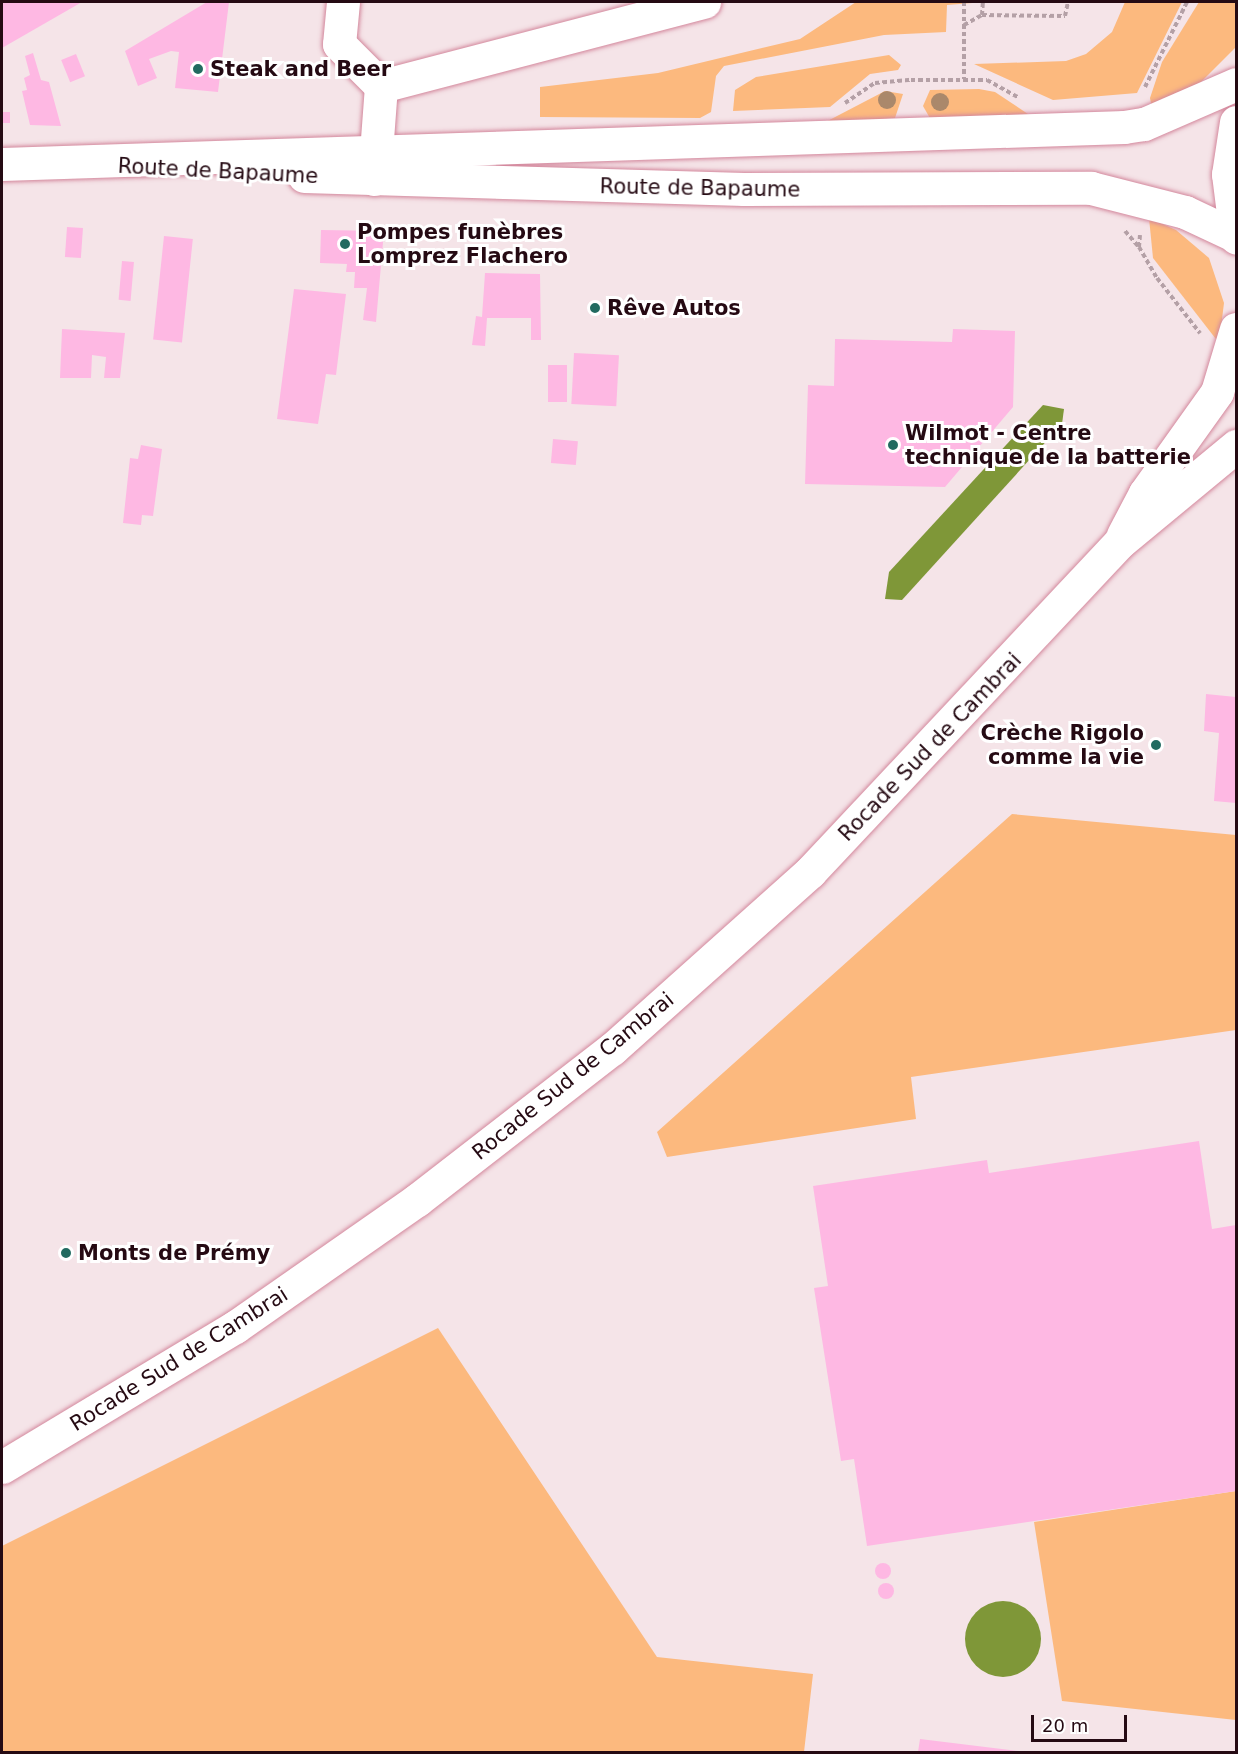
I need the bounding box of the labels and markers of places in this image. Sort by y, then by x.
place label: Steak and Beer [210,56,391,82]
marker: Steak and Beer [191,62,205,76]
place label: Pompes funèbres Lomprez Flachero [357,219,568,269]
marker: Pompes funèbres Lomprez Flachero [338,237,352,251]
place label: Rêve Autos [607,295,741,321]
marker: Rêve Autos [588,301,602,315]
place label: Wilmot - Centre technique de la batterie [905,420,1191,470]
marker: Wilmot - Centre technique de la batterie [886,438,900,452]
place label: Crèche Rigolo comme la vie [981,720,1144,770]
marker: Crèche Rigolo comme la vie [1149,738,1163,752]
place label: Monts de Prémy [78,1240,270,1266]
marker: Monts de Prémy [59,1246,73,1260]

